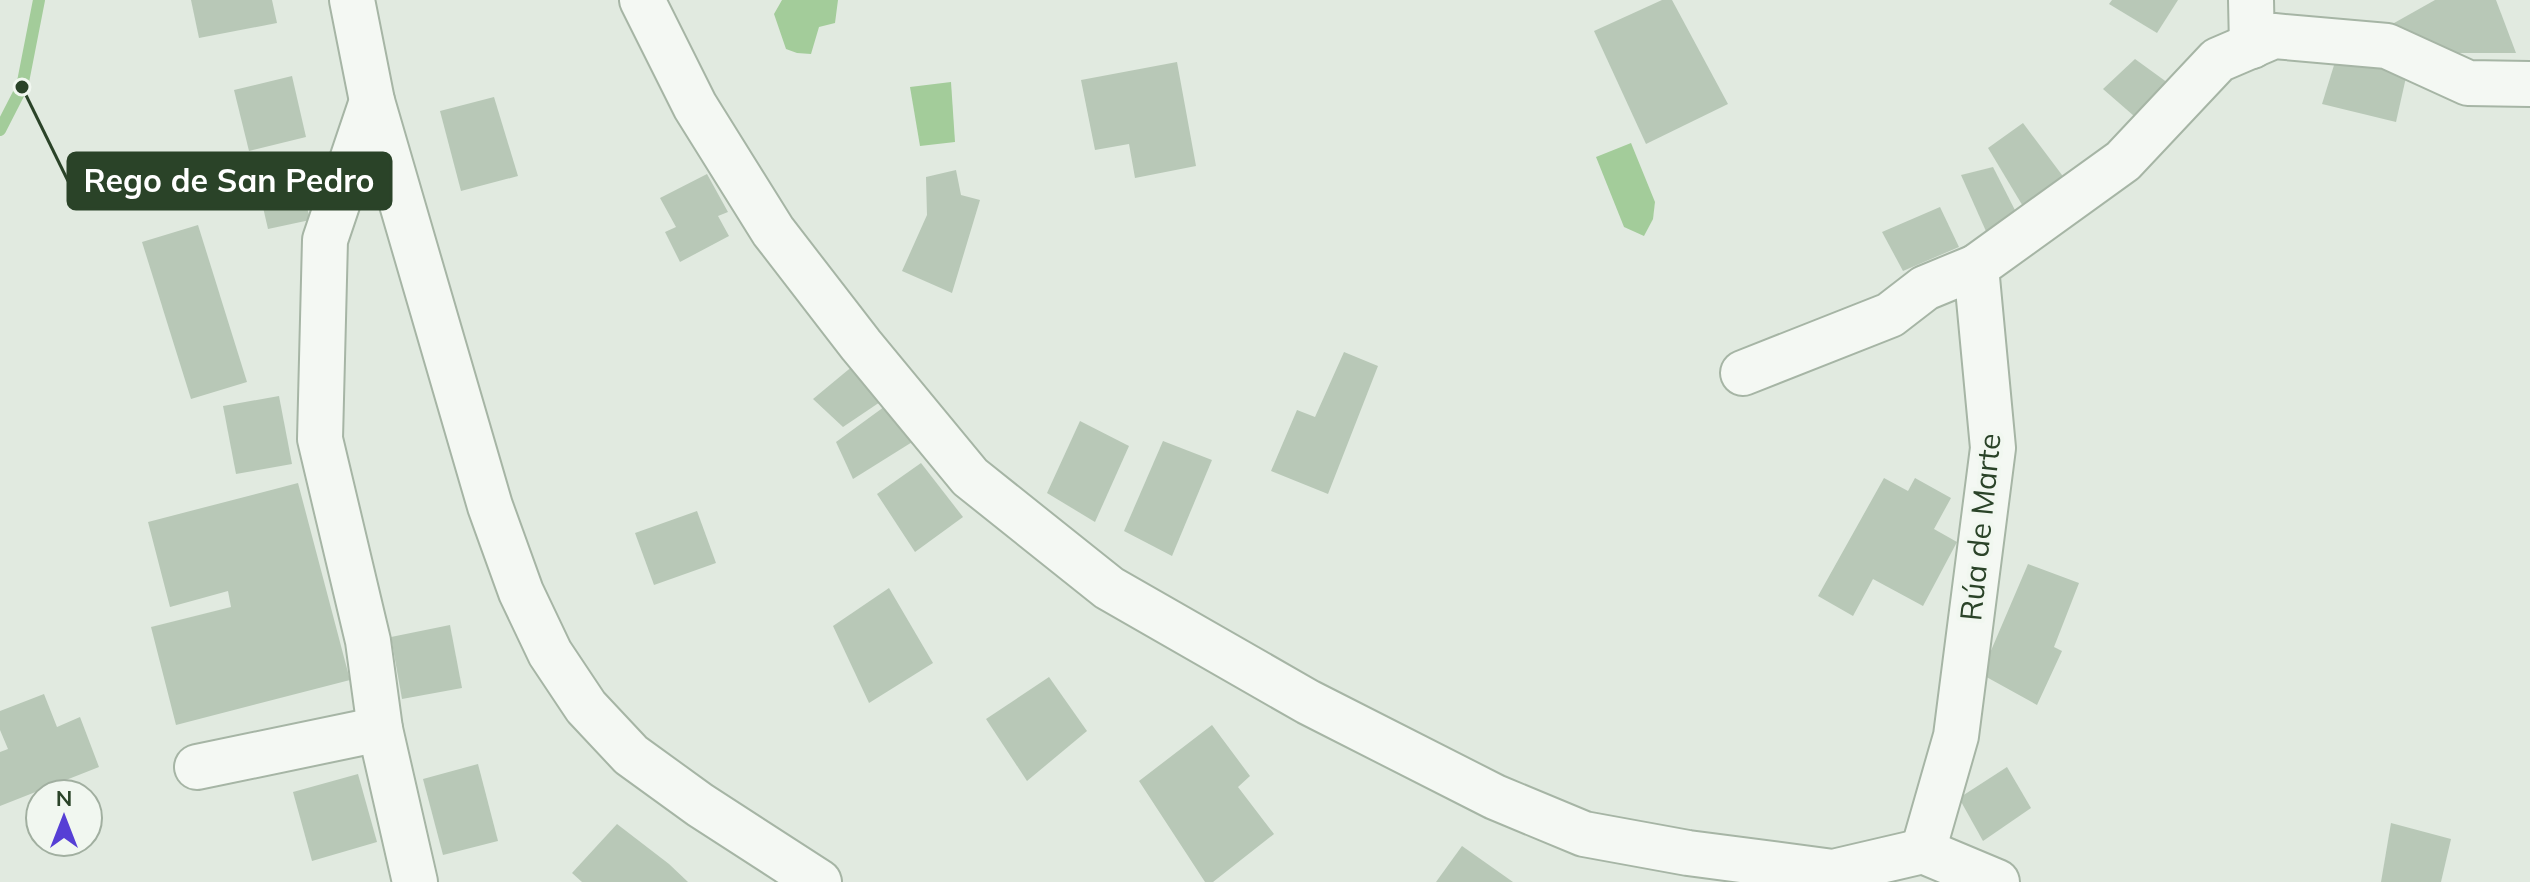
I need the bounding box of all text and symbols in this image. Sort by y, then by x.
callout: Rego de San Pedro [68,153,391,209]
text: Rego de San Pedro [83,160,375,200]
street label: Rúa de Marte [1951,431,2009,623]
north arrow [24,778,104,858]
text: N [56,784,72,812]

